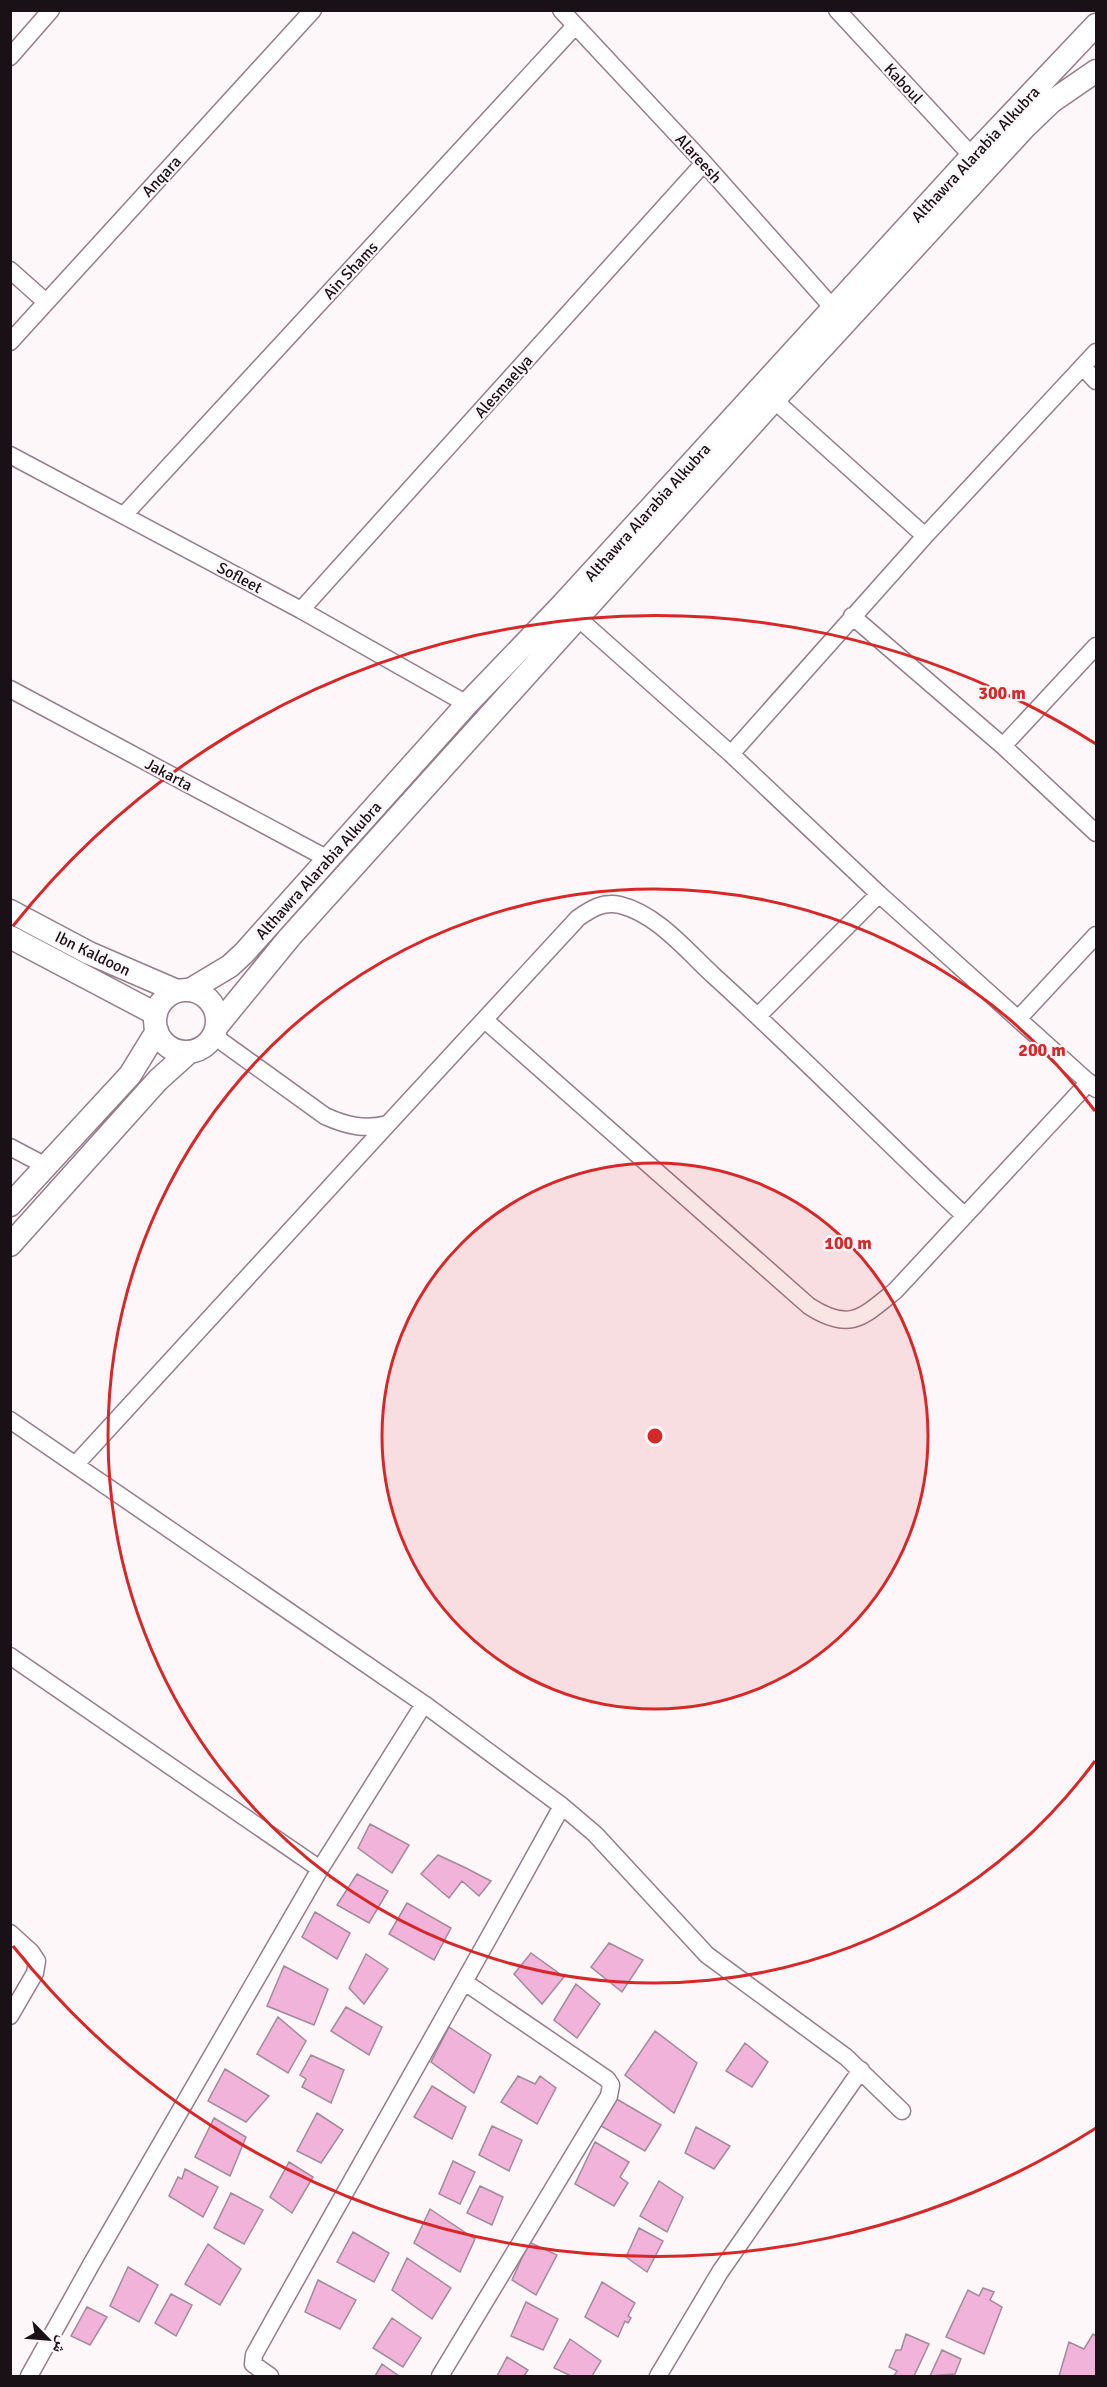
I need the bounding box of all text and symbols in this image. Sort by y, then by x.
street label: Kaboul [880,59,927,108]
street label: Althawra Alarabia Alkubra [907,82,1044,227]
street label: Alareesh [671,130,726,188]
street label: Anqara [138,152,186,201]
street label: Ain Shams [319,238,383,304]
street label: Alesmaelya [470,351,537,422]
street label: Althawra Alarabia Alkubra [580,439,715,586]
street label: Sofleet [213,558,266,598]
text: 300 m [978,682,1026,704]
street label: Jakarta [141,754,196,796]
street label: Althawra Alarabia Alkubra [251,797,386,944]
street label: Ibn Kaldoon [52,927,134,981]
text: 200 m [1018,1039,1066,1061]
text: 100 m [824,1232,872,1254]
centre of rings [645,1426,665,1446]
north arrow [18,2309,78,2369]
text: ش [48,2333,73,2357]

